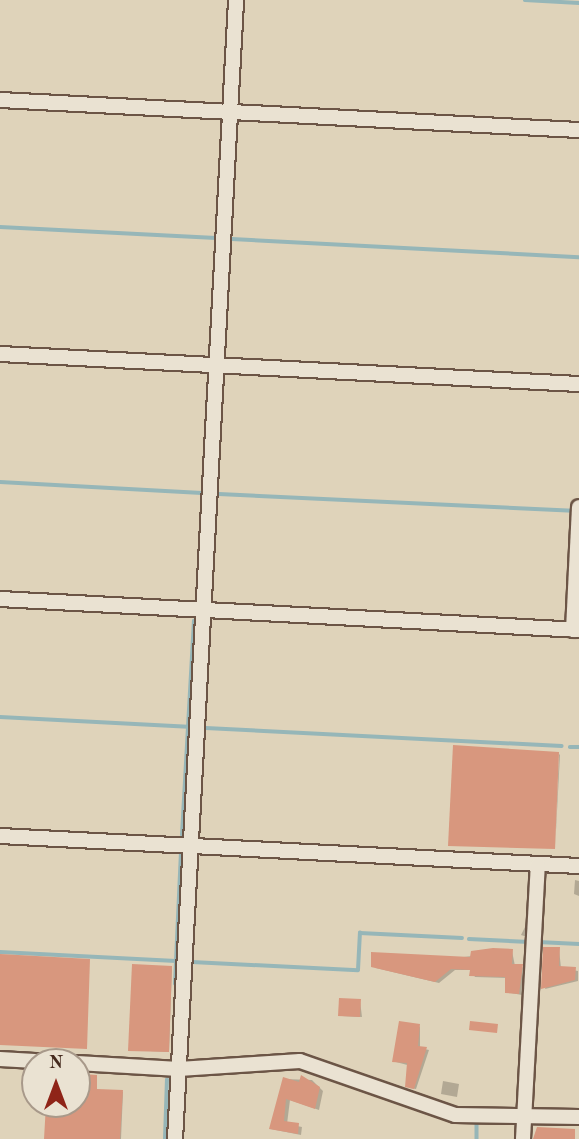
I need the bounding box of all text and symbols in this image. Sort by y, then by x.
north arrow [21,1048,91,1118]
text: N [49,1054,63,1073]

